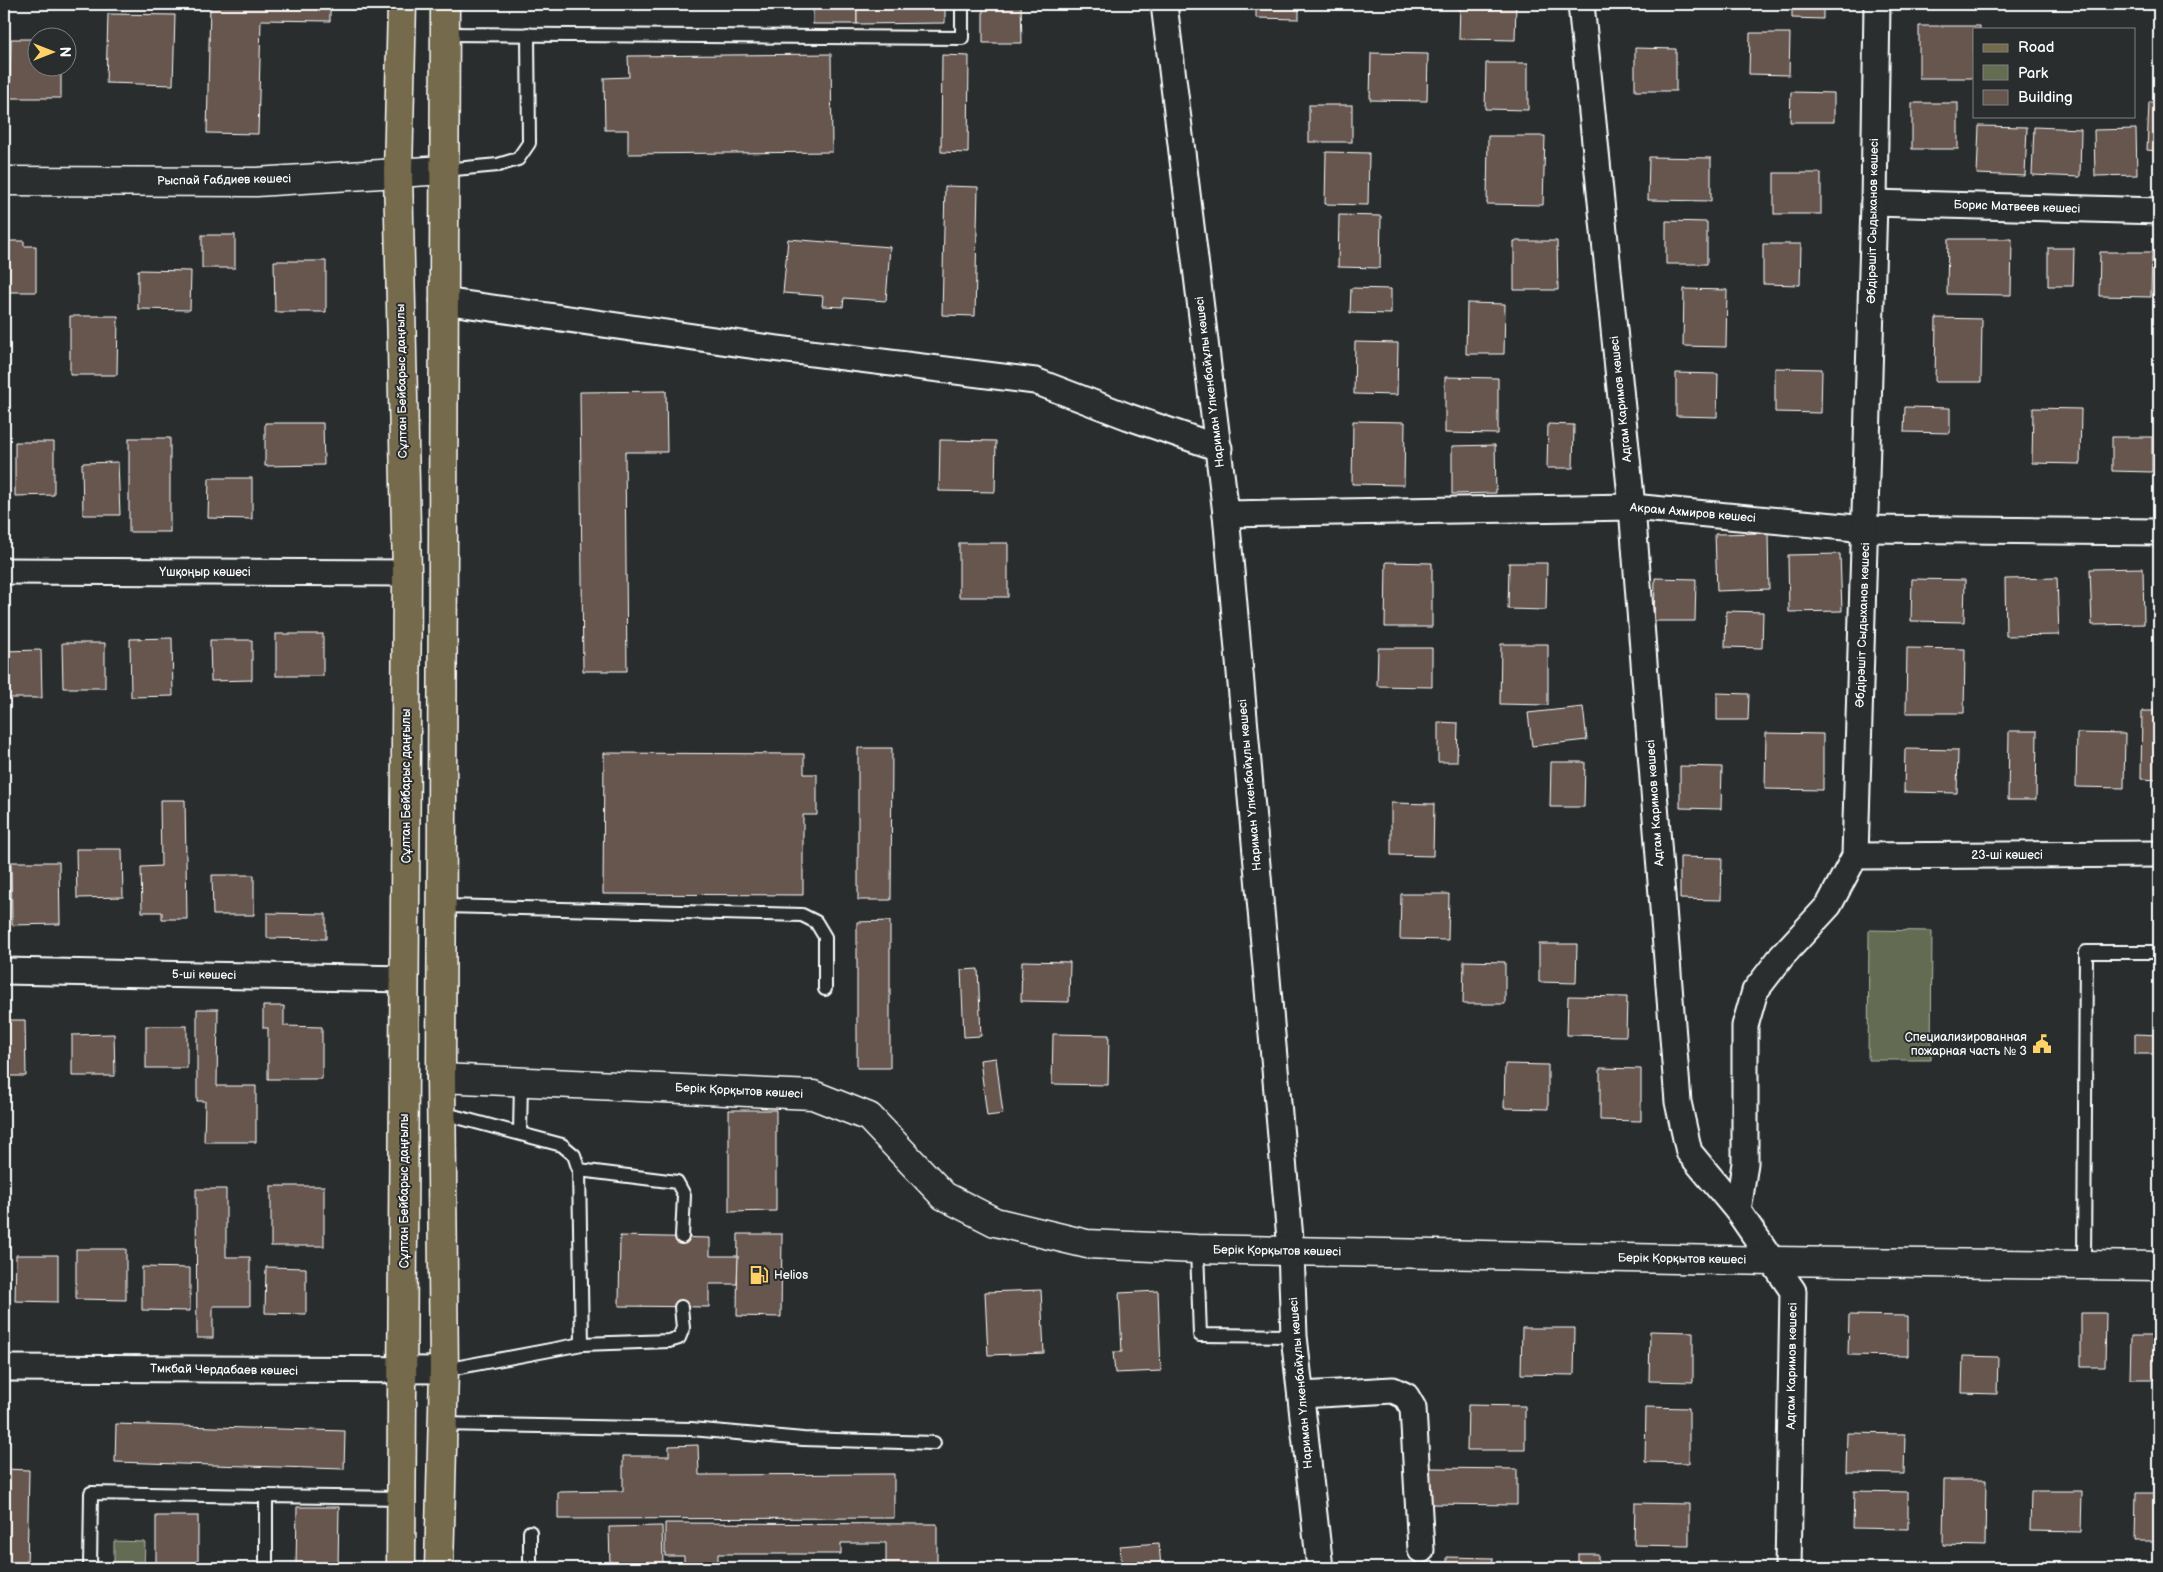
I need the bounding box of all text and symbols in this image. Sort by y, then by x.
north arrow [28,28,78,78]
legend [1973,28,2136,118]
text: Road [2018,38,2054,57]
text: N [56,47,73,57]
text: Park [2018,64,2049,83]
text: Building [2018,88,2073,107]
street label: Әбдірәшіт Сыдыханов көшесі [1864,138,1882,304]
street label: Рыспай Ғабдиев көшесі [157,171,291,189]
street label: Борис Матвеев көшесі [1953,197,2081,217]
street label: Нариман Үлкенбайұлы көшесі [1192,296,1228,468]
street label: Сұлтан Бейбарыс даңғылы [393,304,411,458]
street label: Адгам Каримов көшесі [1607,335,1635,464]
street label: Акрам Ахмиров көшесі [1629,500,1757,526]
street label: Әбдірәшіт Сыдыханов көшесі [1853,542,1873,708]
street label: Үшқоңыр көшесі [159,565,251,580]
street label: Нариман Үлкенбайұлы көшесі [1235,698,1265,871]
street label: Сұлтан Бейбарыс даңғылы [399,709,414,863]
street label: Адгам Каримов көшесі [1643,739,1667,868]
street label: 23-шi көшесi [1971,848,2043,863]
street label: 5-ші көшесі [172,967,236,983]
place label: Специализированная пожарная часть № 3 [1905,1030,2027,1059]
public building icon: Специализированная пожарная часть № 3 [2031,1033,2053,1055]
street label: Берік Қорқытов көшесі [675,1080,804,1102]
street label: Сұлтан Бейбарыс даңғылы [397,1114,412,1268]
street label: Берік Қорқытов көшесі [1213,1242,1341,1260]
street label: Берік Қорқытов көшесі [1618,1250,1746,1268]
fuel station icon: Helios [748,1264,770,1286]
place label: Helios [774,1268,808,1283]
street label: Нариман Үлкенбайұлы көшесі [1286,1296,1316,1469]
street label: Адгам Каримов көшесі [1783,1302,1801,1431]
street label: Тмкбай Чердабаев көшесі [150,1361,298,1379]

